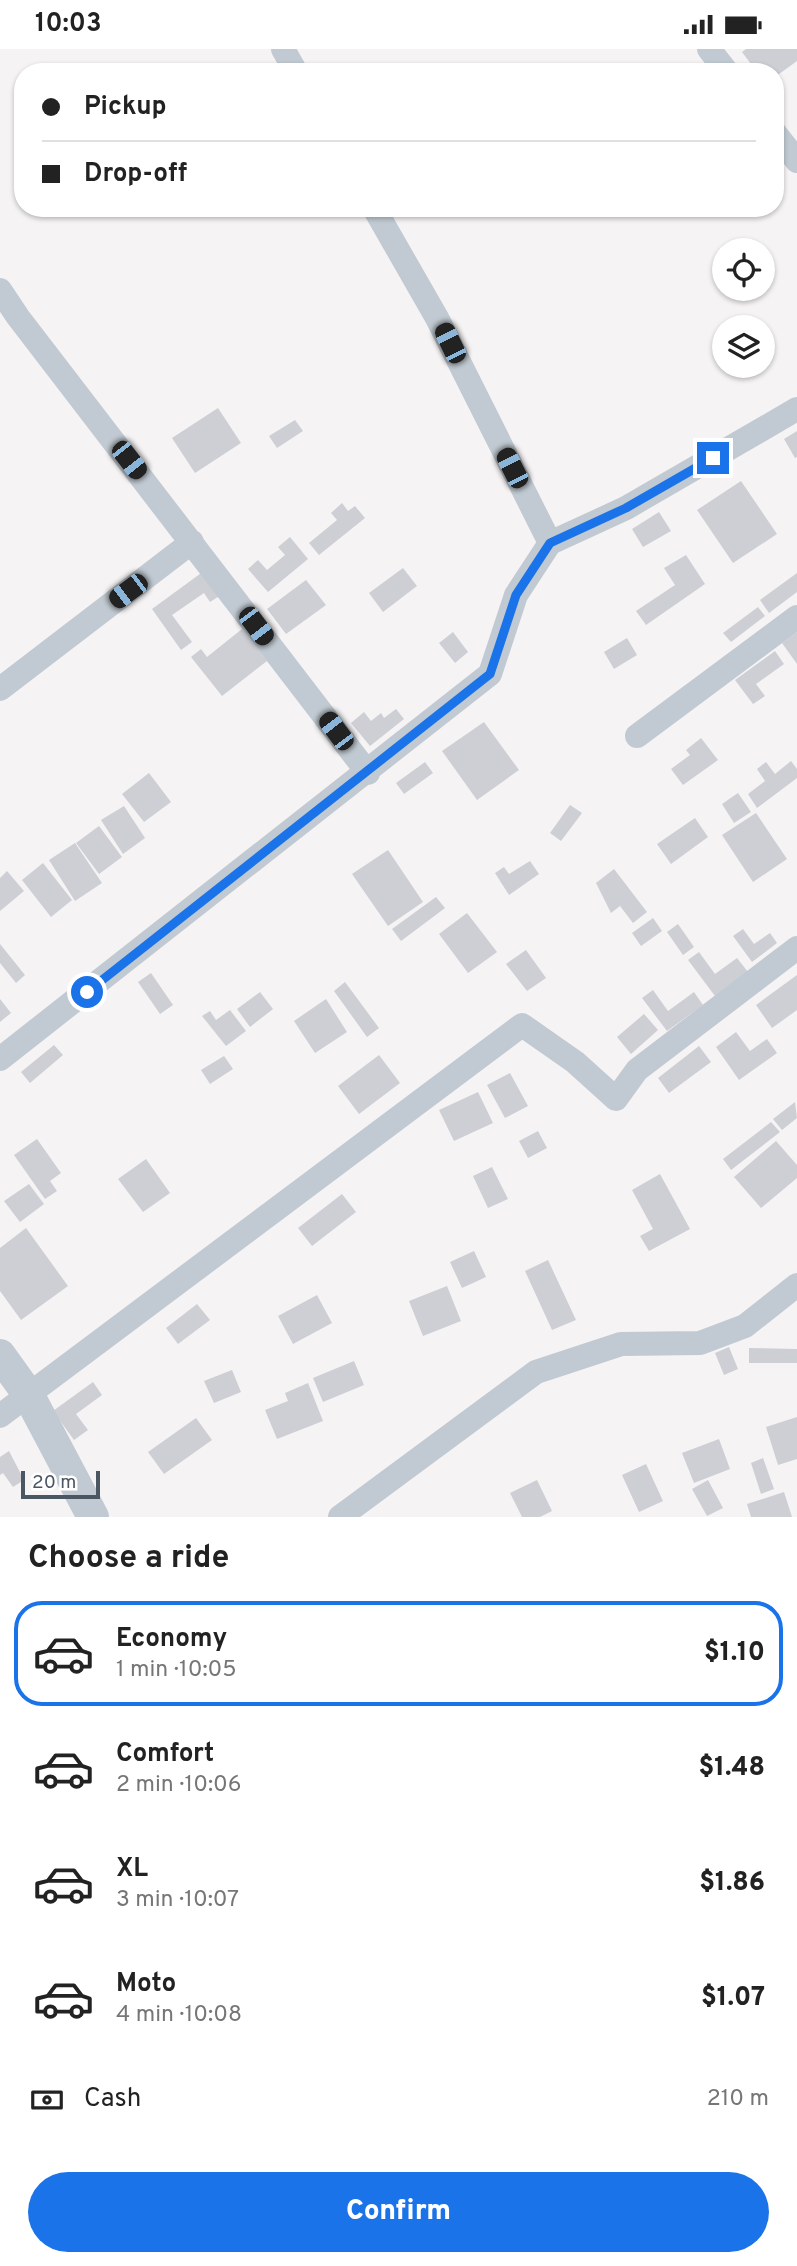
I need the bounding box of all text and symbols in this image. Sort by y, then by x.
text: 10:03 [35,8,102,41]
text: Pickup [84,91,167,124]
text: Drop-off [84,158,187,191]
map controls [712,238,775,378]
button: locate [712,238,775,301]
button: layers [712,315,775,378]
car [432,320,469,366]
car [108,437,151,483]
route end [697,442,729,474]
car [494,445,531,491]
car [105,570,152,612]
car [235,603,278,649]
car [315,708,358,754]
route start [71,976,103,1008]
scale bar [21,1468,100,1500]
text: 20 m [32,1471,76,1495]
text: Choose a ride [28,1539,229,1579]
icon: car [32,1622,95,1685]
text: Economy [116,1623,227,1656]
text: $1.10 [704,1637,765,1670]
text: 1 min · 10:05 [116,1656,237,1685]
icon: car [32,1737,95,1800]
text: Comfort [116,1738,214,1771]
text: $1.48 [698,1752,765,1785]
text: 2 min · 10:06 [116,1771,242,1800]
icon: car [32,1852,95,1915]
text: XL [116,1853,148,1886]
text: $1.86 [699,1867,765,1900]
text: 3 min · 10:07 [116,1886,239,1915]
icon: car [32,1967,95,2030]
text: Moto [116,1968,176,2001]
text: $1.07 [701,1982,765,2015]
text: 4 min · 10:08 [116,2001,242,2030]
icon: cash [28,2081,66,2119]
text: Cash [84,2083,141,2116]
text: 210 m [707,2085,769,2114]
button: Confirm [28,2172,769,2252]

